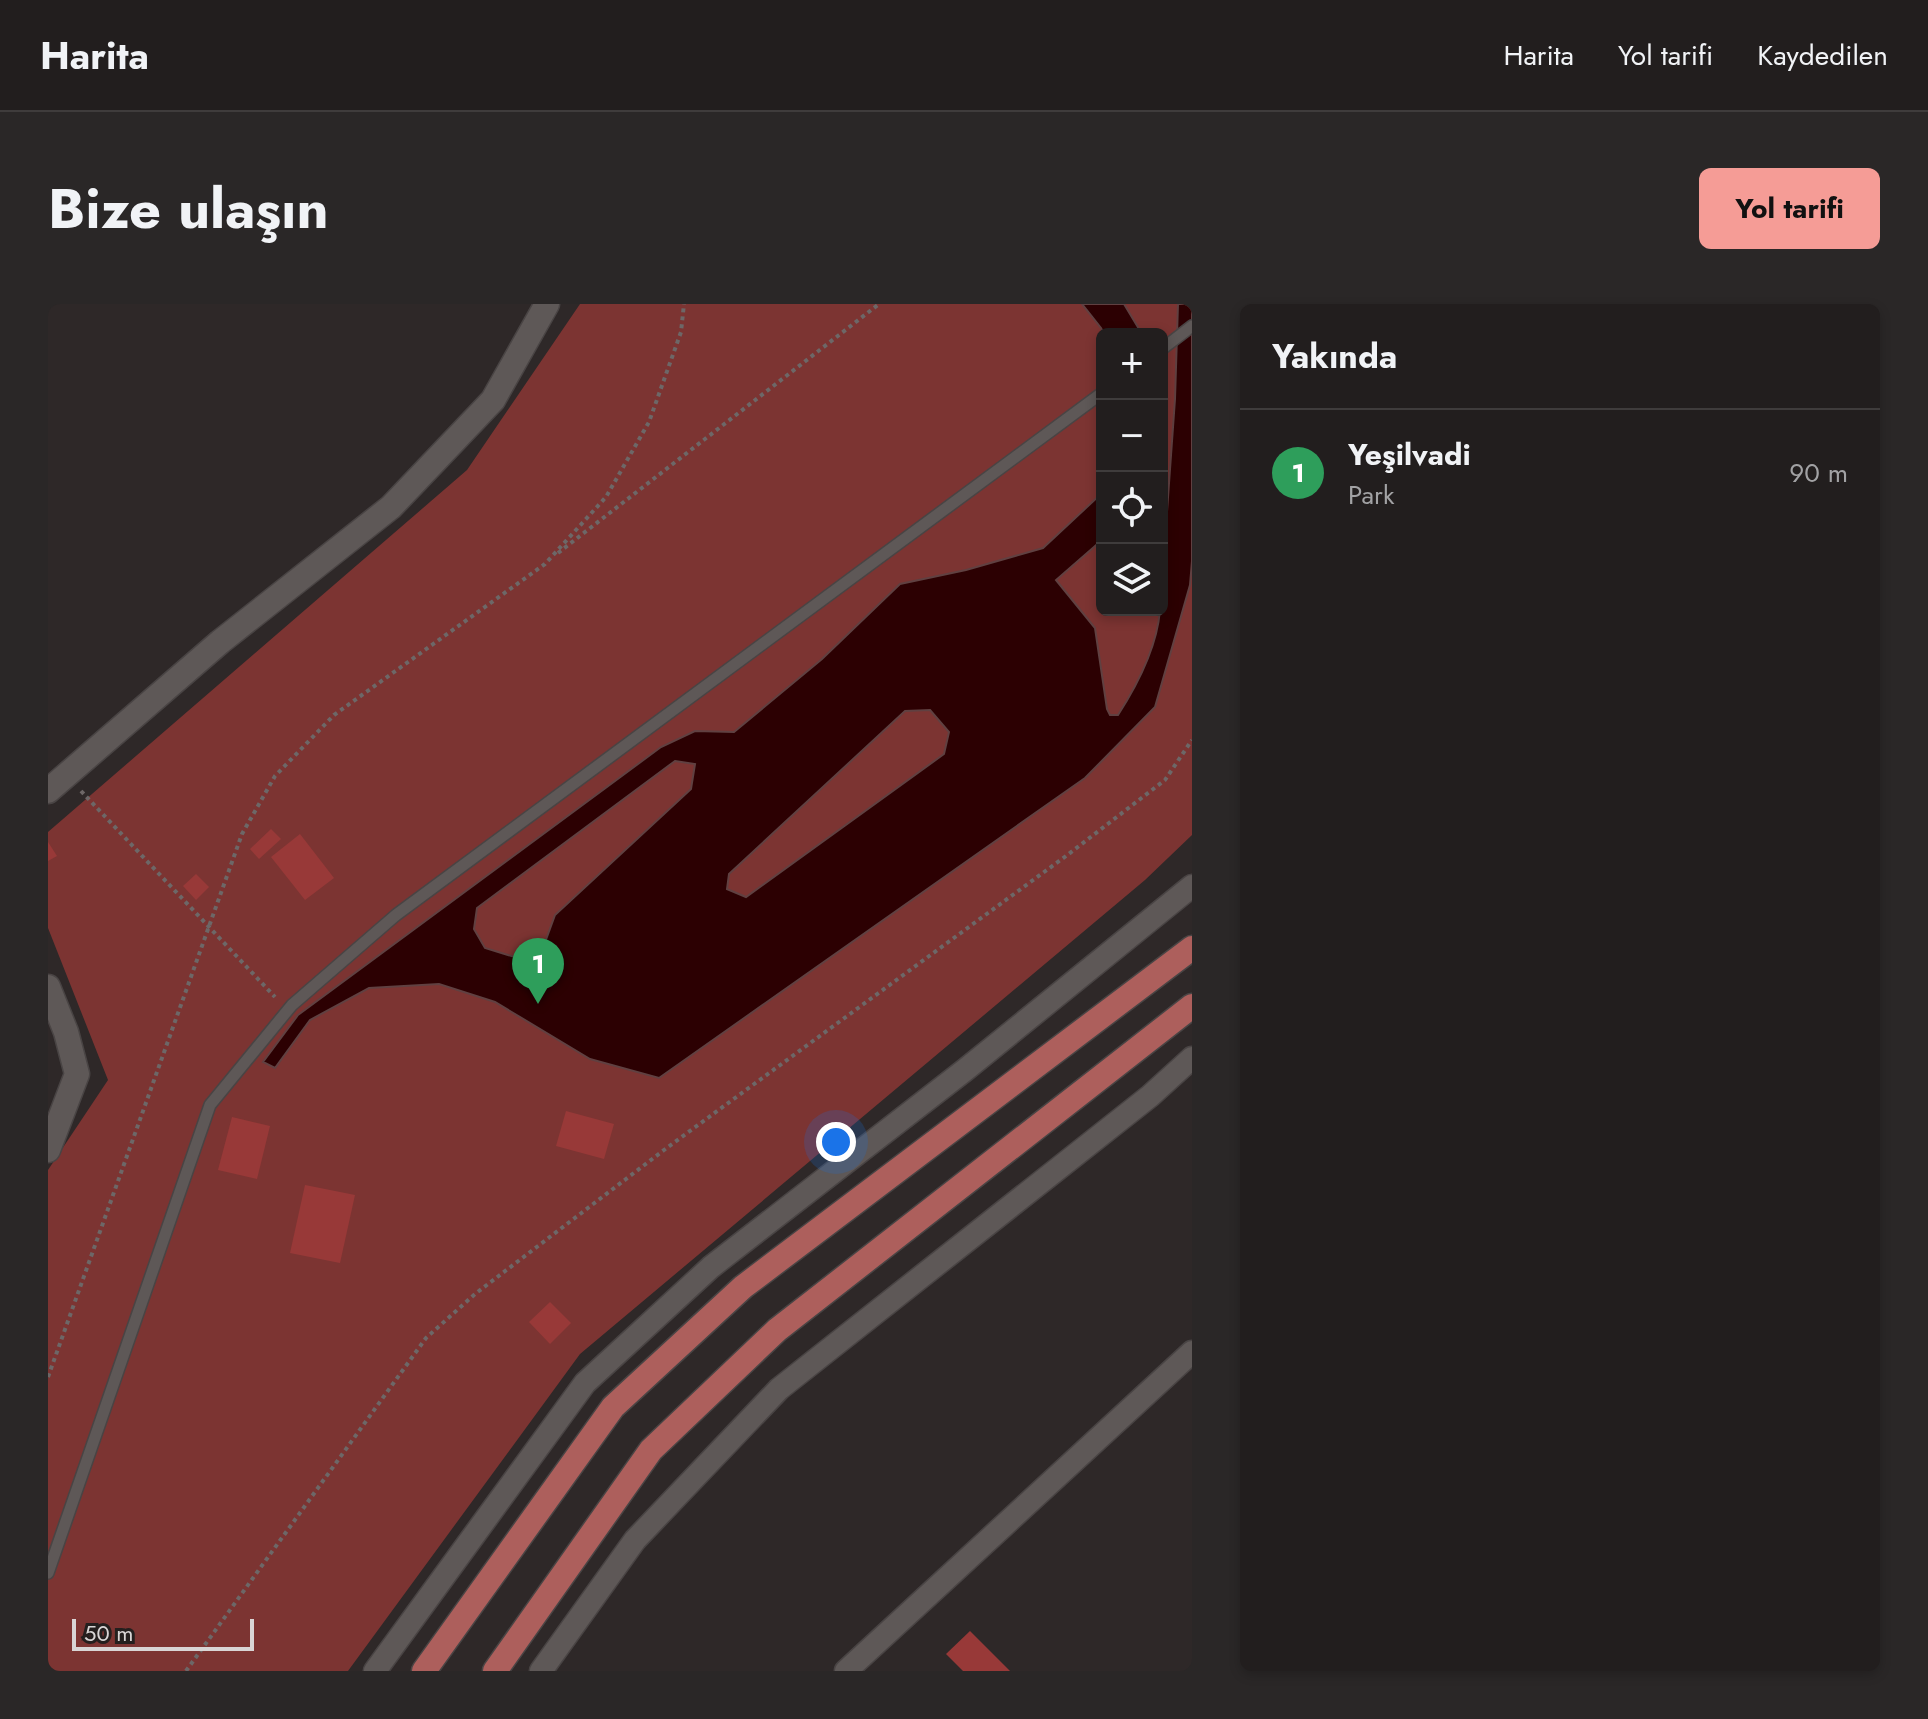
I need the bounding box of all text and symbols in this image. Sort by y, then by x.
text: Harita [40,28,149,83]
text: Harita [1503,35,1574,76]
text: Yol tarifi [1618,35,1713,76]
text: Kaydedilen [1757,35,1888,76]
text: Bize ulaşın [48,168,329,249]
button: Yol tarifi [1699,168,1880,249]
map controls [1096,328,1168,616]
button: + [1096,328,1168,400]
text: Yakında [1272,332,1397,381]
button: − [1096,400,1168,472]
text: Yeşilvadi [1348,433,1471,476]
text: 1 [1291,454,1305,492]
text: 90 m [1789,454,1848,492]
button: locate [1096,472,1168,544]
text: Park [1348,476,1394,514]
button: layers [1096,544,1168,616]
pin: 1 [512,938,564,1004]
your location [816,1122,856,1162]
scale bar [72,1615,254,1651]
text: 50 m [84,1617,133,1649]

